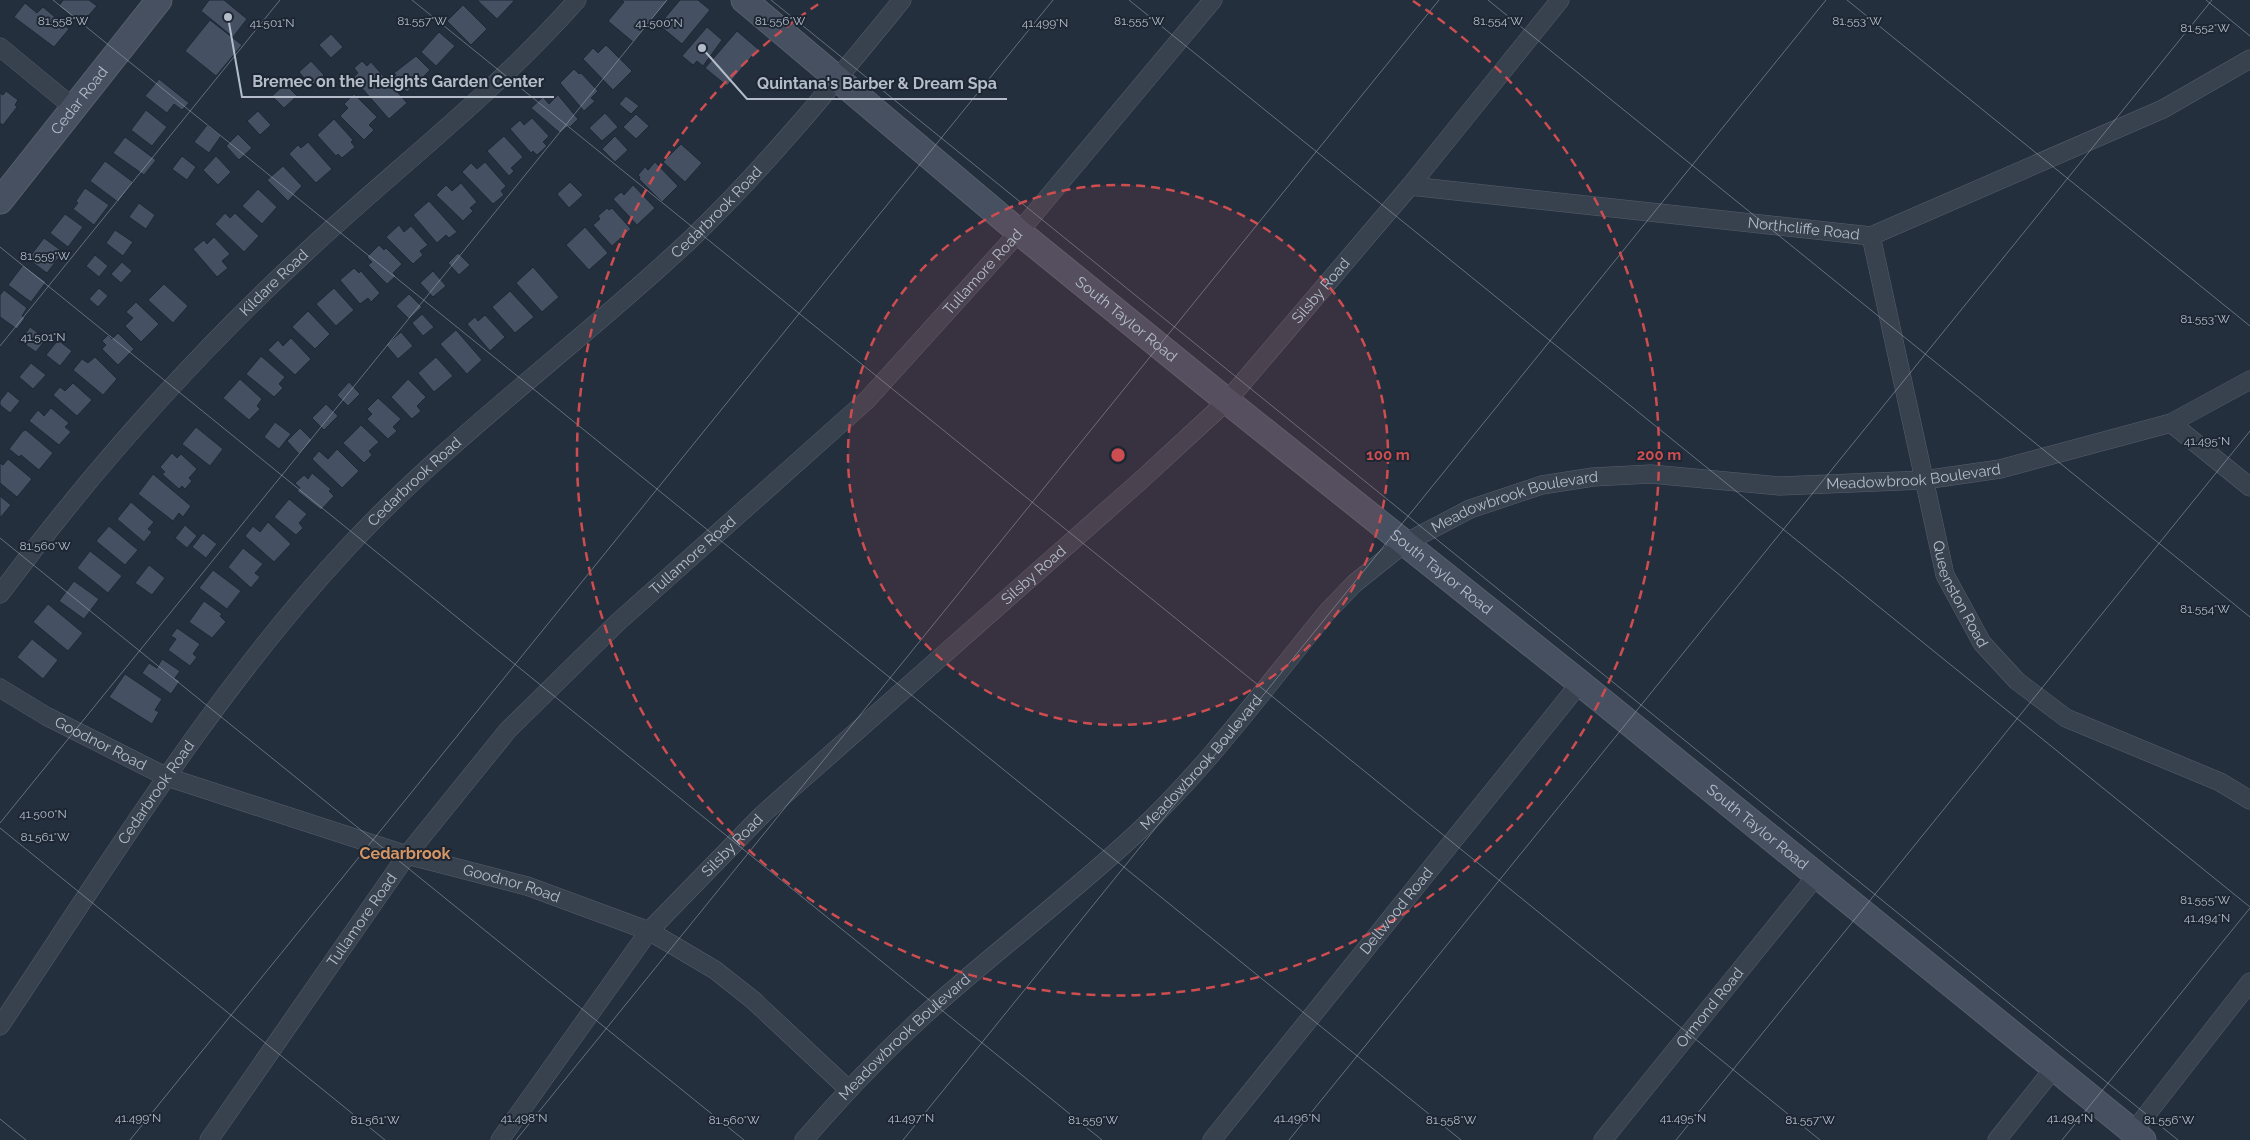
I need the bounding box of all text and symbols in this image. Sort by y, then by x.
text: 81.558°W [38,14,89,28]
text: 81.557°W [397,14,447,28]
text: 81.556°W [755,14,806,28]
text: 81.555°W [1114,14,1164,28]
text: 81.554°W [1473,14,1523,28]
text: 81.553°W [1832,14,1882,28]
text: 41.501°N [249,16,295,30]
text: 41.500°N [635,16,683,30]
text: 41.499°N [1022,16,1068,30]
text: 81.552°W [2180,21,2230,35]
street label: Cedar Road [47,63,112,138]
callout: Bremec on the Heights Garden Center [242,66,554,97]
callout: Quintana's Barber & Dream Spa [747,68,1007,99]
text: Bremec on the Heights Garden Center [252,72,544,91]
text: Quintana's Barber & Dream Spa [757,74,997,93]
street label: Cedarbrook Road [667,163,766,262]
street label: Northcliffe Road [1747,214,1860,244]
street label: Tullamore Road [939,225,1026,319]
street label: Kildare Road [236,246,312,320]
text: 81.559°W [20,249,70,263]
street label: Silsby Road [1288,254,1354,327]
street label: South Taylor Road [1072,273,1181,366]
text: 81.553°W [2180,312,2230,326]
text: 41.501°N [20,330,66,344]
street label: Cedarbrook Road [364,433,465,530]
text: 41.495°N [2184,434,2230,448]
centre of rings [1109,446,1127,464]
text: 100 m [1366,446,1410,464]
text: 200 m [1637,446,1681,464]
street label: Meadowbrook Boulevard [1826,460,2002,493]
street label: Meadowbrook Boulevard [1428,468,1599,537]
street label: Tullamore Road [646,512,740,599]
street label: South Taylor Road [1387,526,1496,618]
text: 81.560°W [19,539,71,553]
street label: Queenston Road [1929,539,1992,651]
street label: Silsby Road [998,542,1070,608]
text: 81.554°W [2180,602,2230,616]
street label: Meadowbrook Boulevard [1136,691,1266,834]
street label: Goodnor Road [52,713,149,774]
street label: Cedarbrook Road [114,737,198,848]
street label: South Taylor Road [1703,780,1812,874]
text: 41.500°N [19,807,67,821]
street label: Silsby Road [698,810,767,881]
text: 81.561°W [21,830,70,844]
district label: Cedarbrook [360,844,450,863]
street label: Goodnor Road [461,861,563,906]
street label: Dellwood Road [1356,864,1437,958]
street label: Tullamore Road [323,870,401,970]
text: 81.555°W [2180,893,2230,907]
text: 41.494°N [2184,911,2230,925]
street label: Ormond Road [1672,964,1747,1051]
street label: Meadowbrook Boulevard [835,970,974,1104]
text: 41.499°N [115,1111,161,1125]
text: 41.498°N [500,1111,548,1125]
text: 41.497°N [888,1111,934,1125]
text: 41.496°N [1273,1111,1321,1125]
text: 41.495°N [1660,1111,1706,1125]
text: 41.494°N [2047,1111,2093,1125]
text: 81.561°W [351,1113,400,1127]
text: 81.560°W [708,1113,760,1127]
text: 81.559°W [1068,1113,1118,1127]
text: 81.558°W [1426,1113,1477,1127]
text: 81.557°W [1785,1113,1835,1127]
text: 81.556°W [2144,1113,2195,1127]

